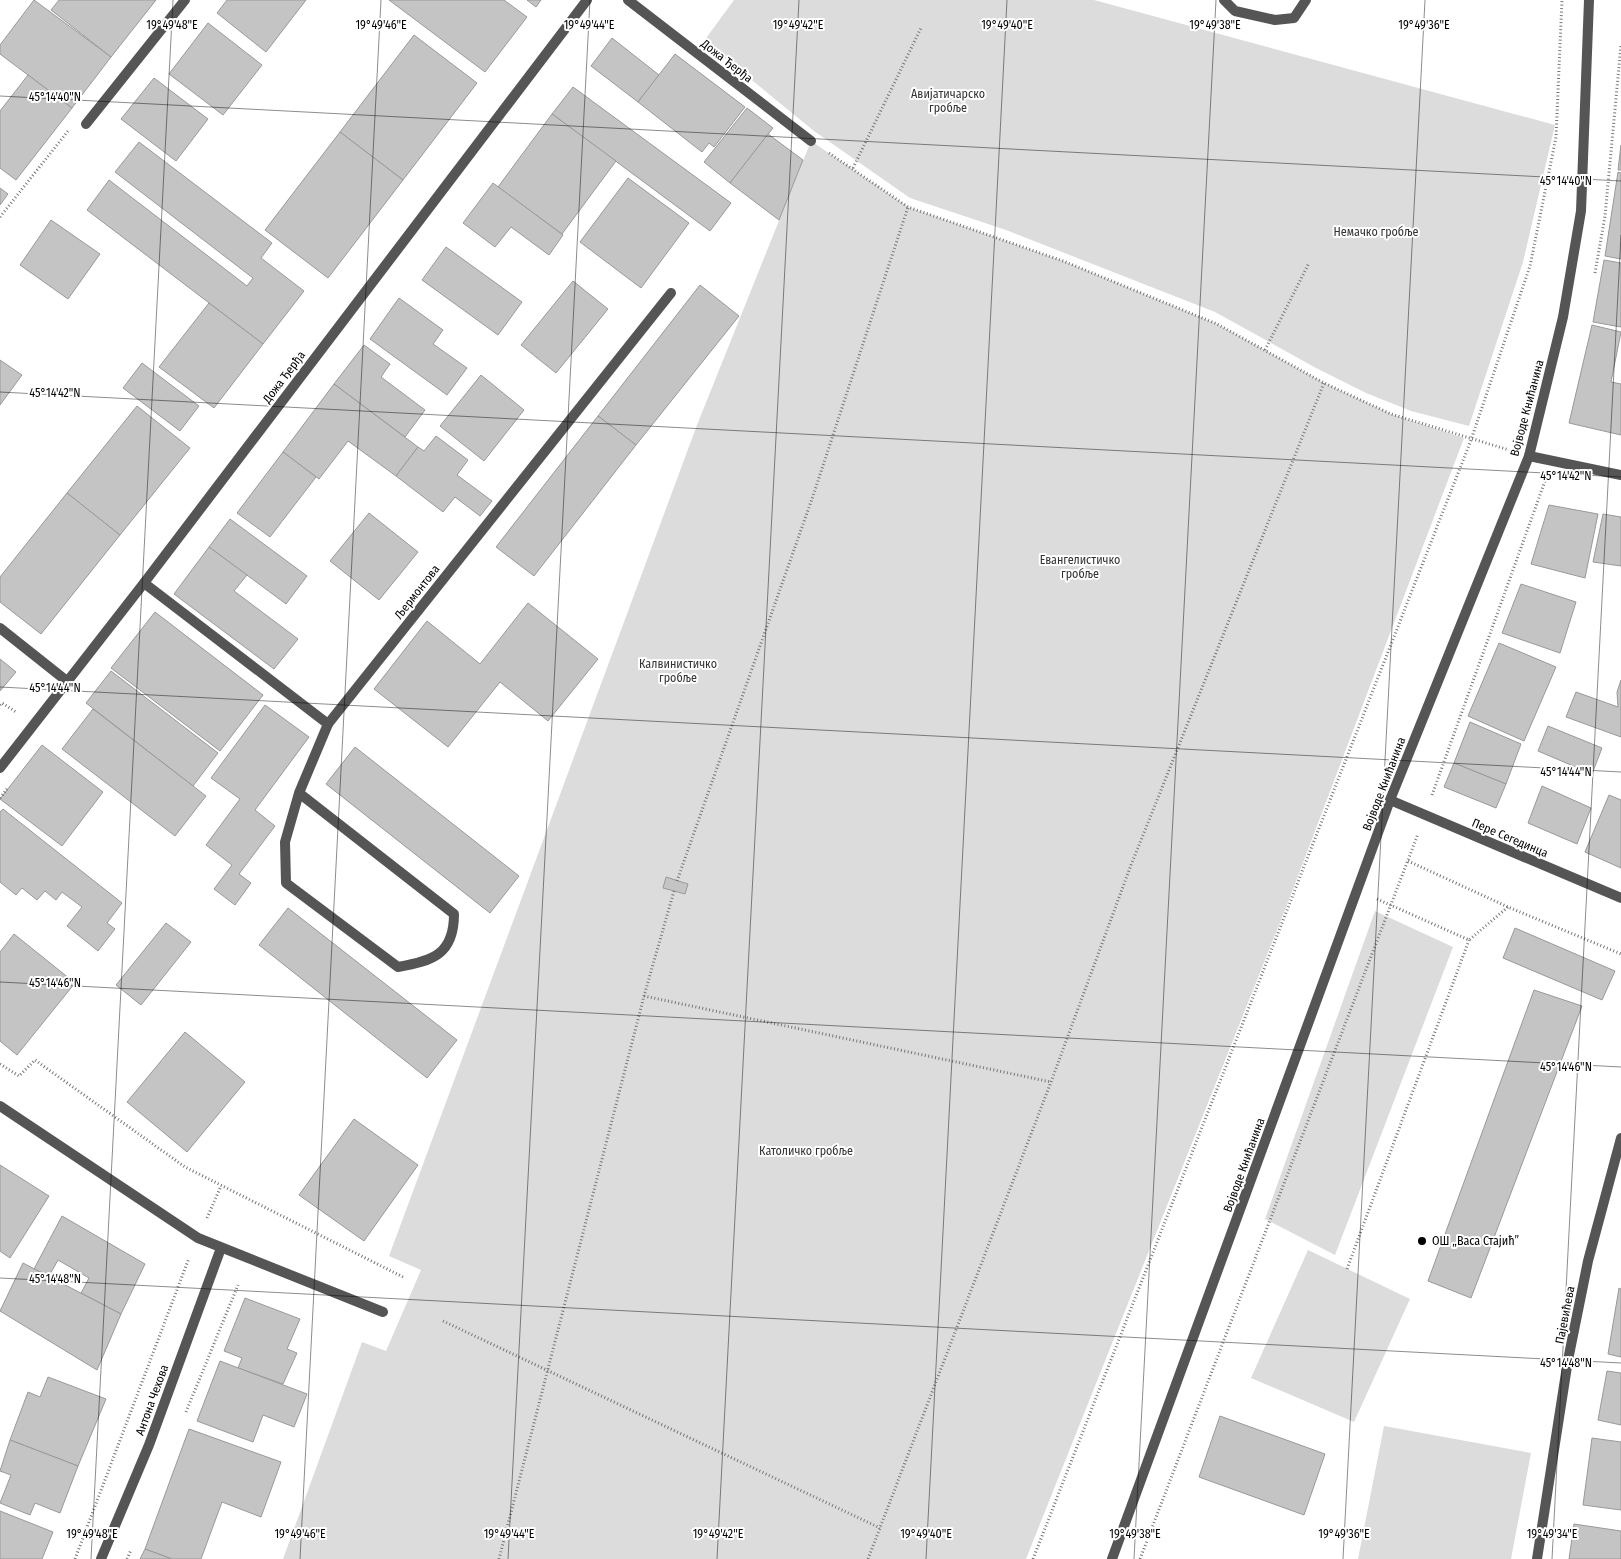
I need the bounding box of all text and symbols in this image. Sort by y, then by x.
text: 19°49'48"E [146,18,198,32]
text: 19°49'46"E [355,18,407,32]
text: 19°49'44"E [564,18,615,32]
text: 19°49'42"E [773,18,824,32]
text: 19°49'40"E [981,18,1033,32]
text: 19°49'38"E [1189,18,1241,32]
text: 19°49'36"E [1398,18,1450,32]
street label: Дожа Ђерђа [698,36,756,85]
park label: Авијатичарско гробље [911,87,985,115]
text: 45°14'40"N [29,90,81,104]
text: 45°14'40"N [1540,174,1592,188]
park label: Немачко гробље [1334,225,1418,239]
street label: Дожа Ђерђа [259,348,308,407]
street label: Војводе Книћанина [1507,358,1547,458]
text: 45°14'42"N [29,386,81,400]
text: 45°14'42"N [1540,469,1592,483]
park label: Евангелистичко гробље [1040,553,1120,581]
street label: Љермонтова [392,562,443,622]
park label: Калвинистичко гробље [639,657,717,685]
text: 45°14'44"N [29,681,81,695]
street label: Војводе Книћанина [1360,735,1408,833]
text: 45°14'44"N [1540,765,1592,779]
street label: Пере Сегединца [1470,816,1550,860]
text: 45°14'46"N [29,976,81,990]
text: 45°14'46"N [1540,1060,1592,1074]
street label: Војводе Книћанина [1220,1116,1268,1214]
park label: Католичко гробље [759,1144,853,1158]
place label: ОШ „Васа Стајић” [1432,1234,1519,1248]
marker: ОШ „Васа Стајић” [1416,1235,1428,1247]
text: 45°14'48"N [29,1272,81,1286]
street label: Пајевићева [1553,1285,1577,1345]
text: 45°14'48"N [1540,1356,1592,1370]
street label: Антона Чехова [133,1363,171,1437]
text: 19°49'48"E [66,1527,118,1541]
text: 19°49'46"E [274,1527,326,1541]
text: 19°49'44"E [484,1527,535,1541]
text: 19°49'42"E [693,1527,744,1541]
text: 19°49'40"E [900,1527,952,1541]
text: 19°49'38"E [1109,1527,1161,1541]
text: 19°49'36"E [1318,1527,1370,1541]
text: 19°49'34"E [1527,1527,1578,1541]

